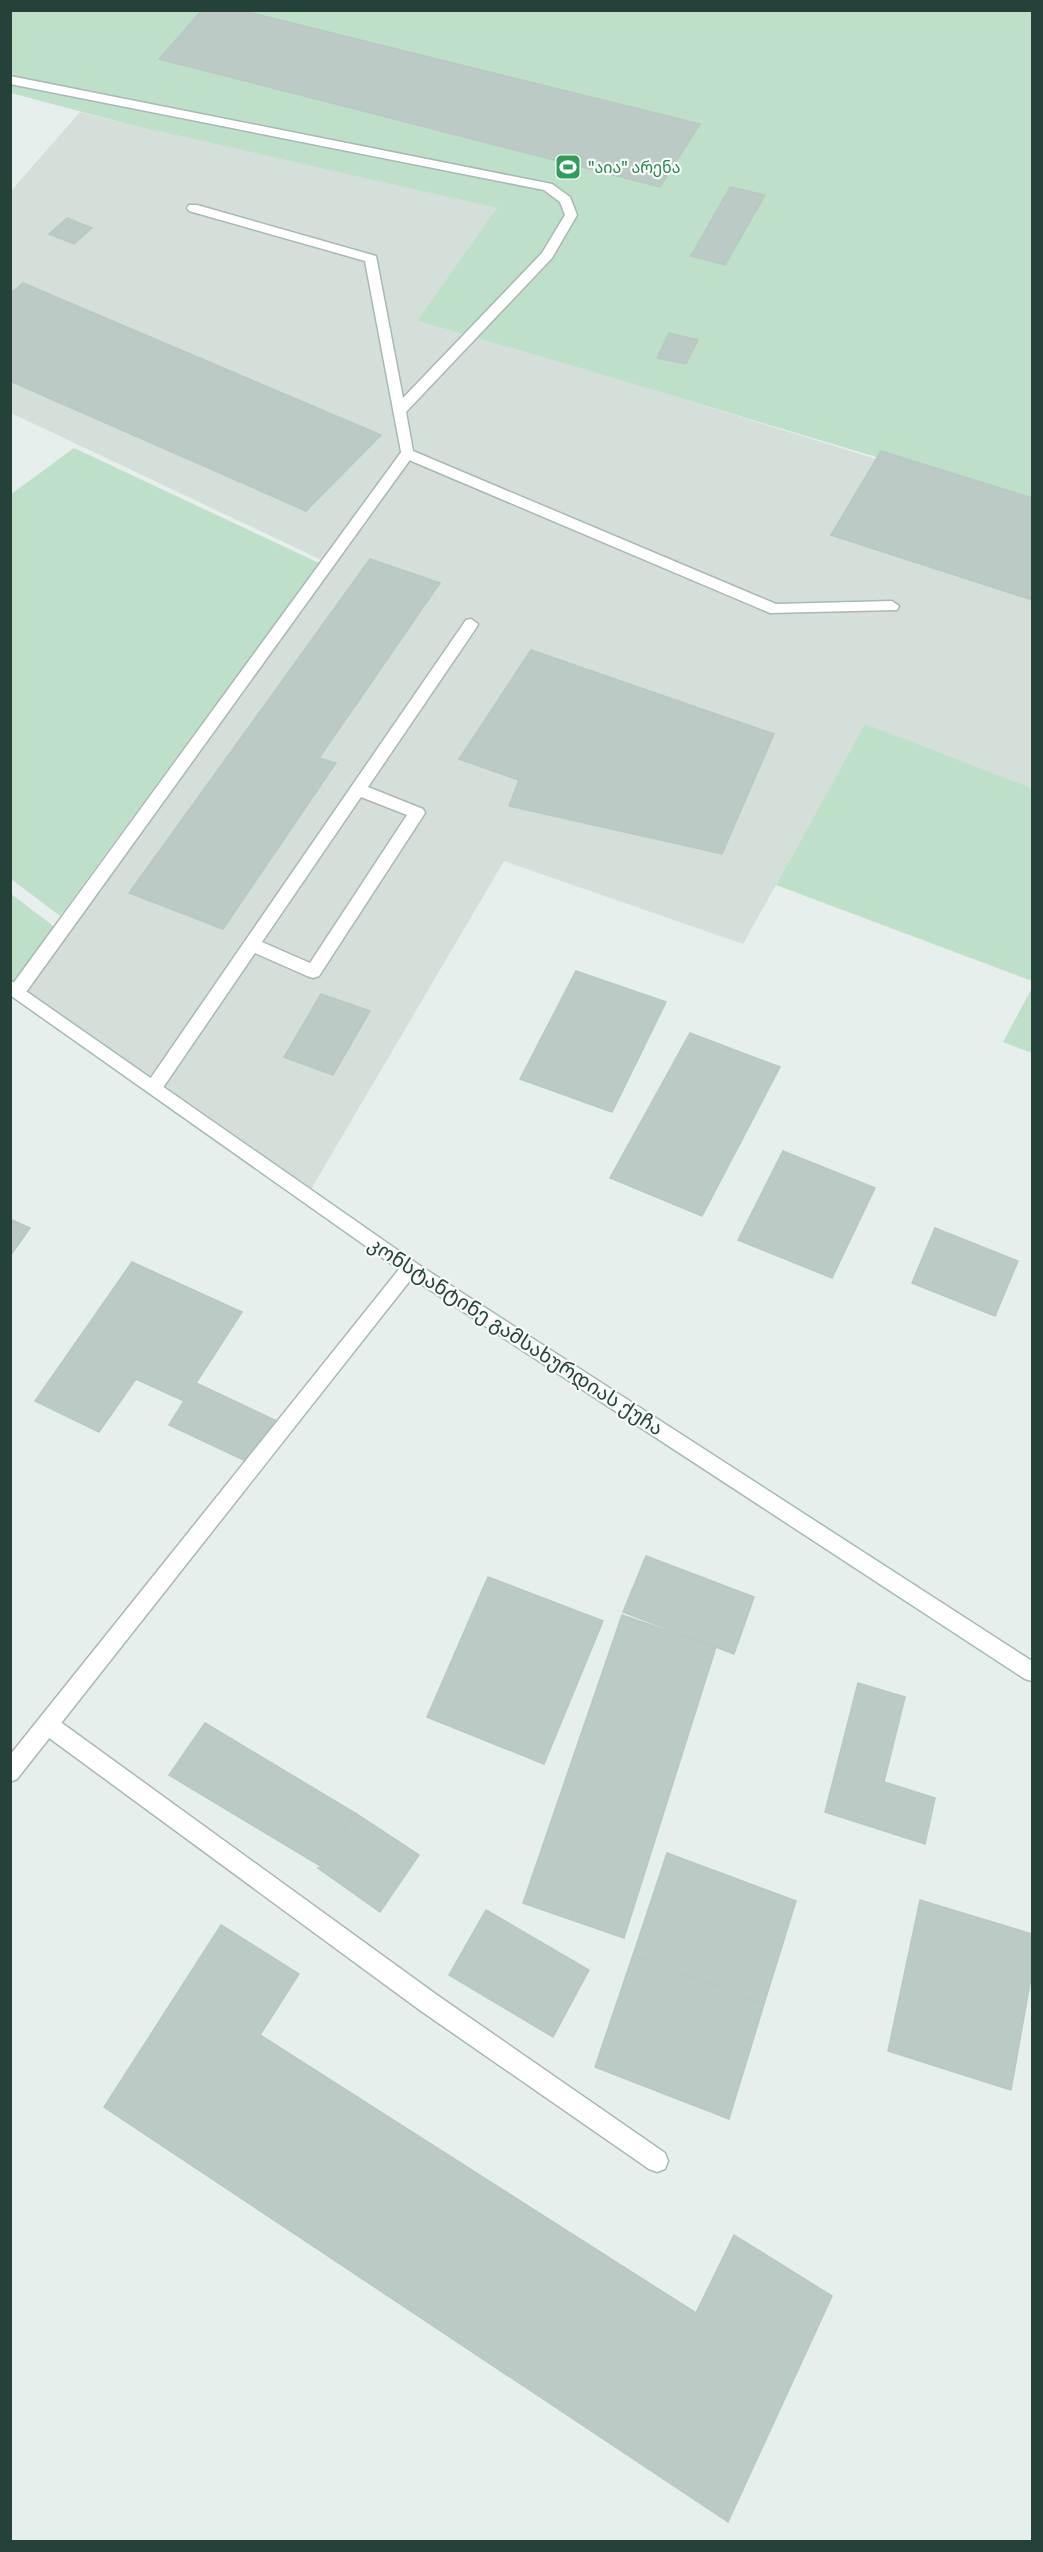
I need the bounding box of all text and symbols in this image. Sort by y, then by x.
sports icon: "აია" არენა [553,152,583,182]
place label: "აია" არენა [588,159,681,179]
street label: კონსტანტინე გამსახურდიას ქუჩა [363,1232,667,1443]

